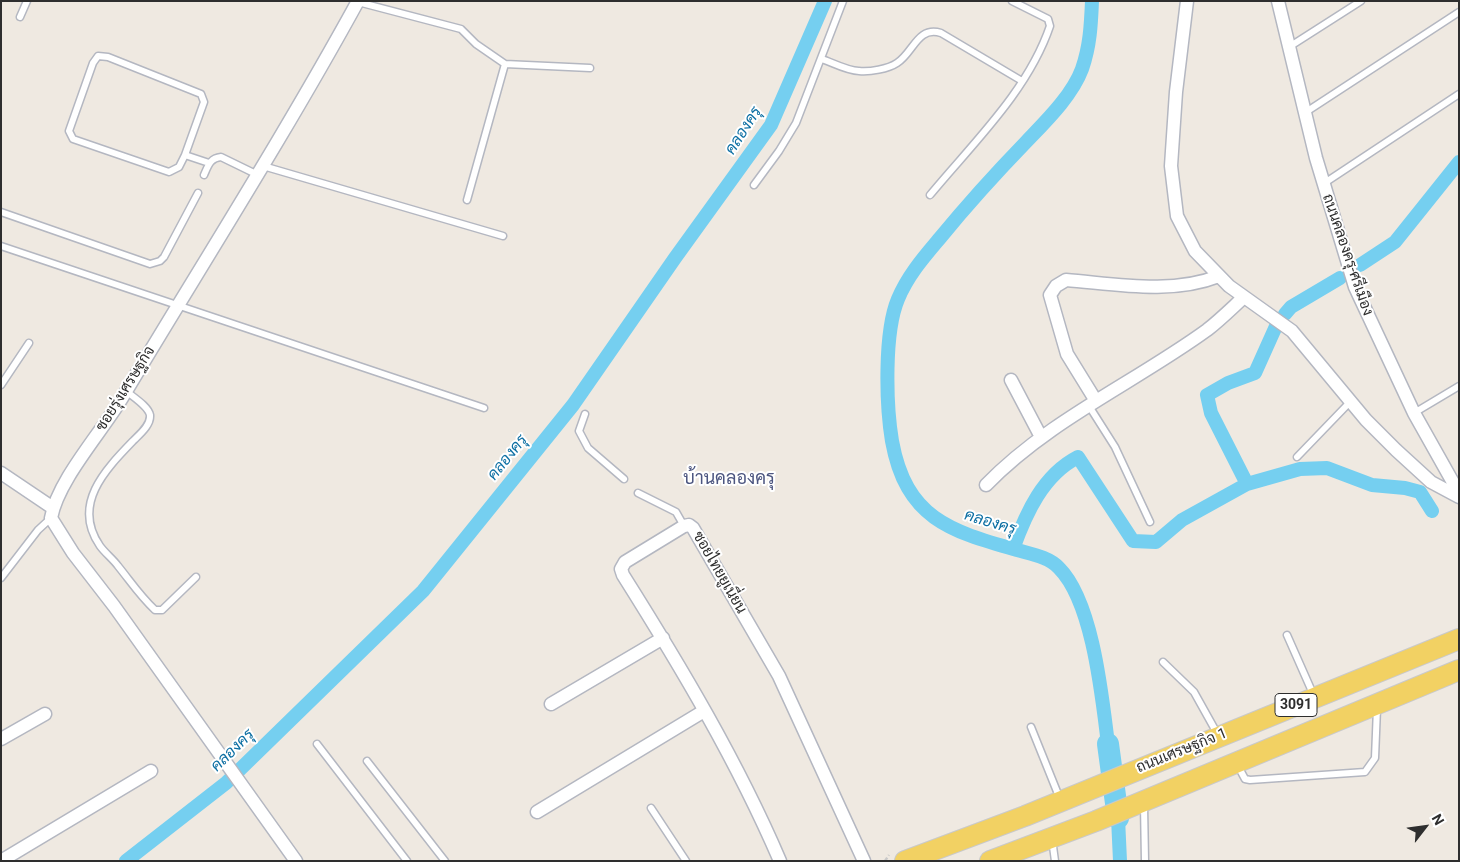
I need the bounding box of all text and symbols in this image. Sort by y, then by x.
water label: คลองครุ [722,104,766,158]
street label: ถนนคลองครุ-ศรีเมือง [1318,192,1376,318]
street label: ซอยรุ่งเศรษฐกิจ [93,343,159,435]
water label: คลองครุ [484,431,532,485]
district label: บ้านคลองครุ [683,468,775,490]
water label: คลองครุ [962,506,1018,540]
street label: ซอยไทยยูเนี่ยน [688,529,750,617]
road number: 3091 [1275,694,1317,716]
street label: ถนนเศรษฐกิจ 1 [1134,725,1230,777]
water label: คลองครุ [207,726,259,776]
north arrow [1400,802,1450,852]
text: N [1429,811,1447,828]

